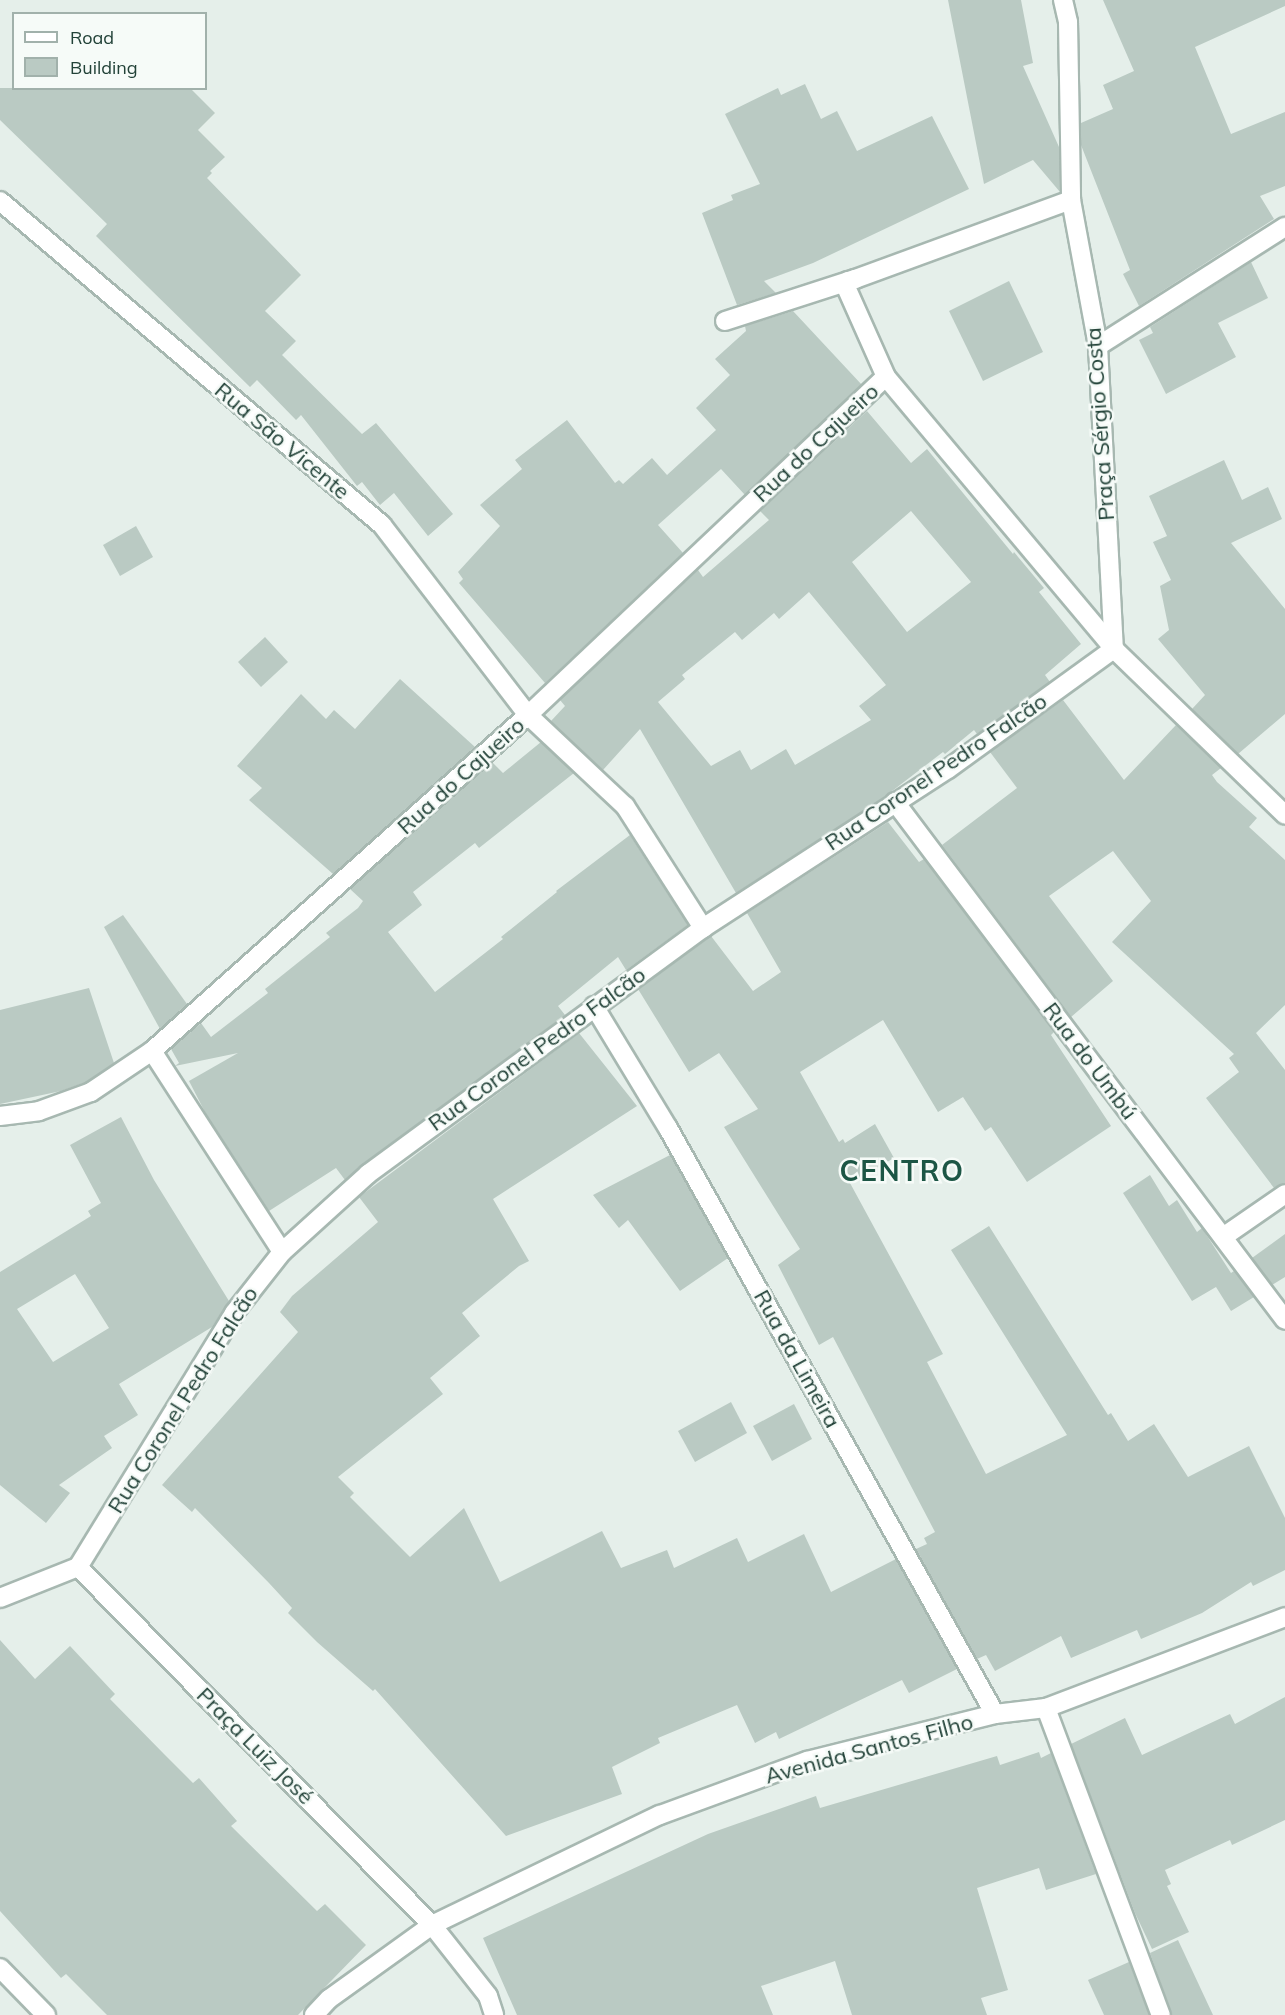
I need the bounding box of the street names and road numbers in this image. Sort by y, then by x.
street label: Praça Sérgio Costa [1080,326,1120,522]
street label: Rua São Vicente [209,377,355,505]
street label: Rua do Cajueiro [748,378,884,508]
street label: Rua Coronel Pedro Falcão [820,688,1052,856]
street label: Rua do Cajueiro [392,712,530,840]
street label: Rua Coronel Pedro Falcão [423,961,651,1137]
street label: Rua do Umbú [1037,997,1143,1125]
street label: Rua Coronel Pedro Falcão [102,1282,264,1518]
street label: Rua da Limeira [748,1285,846,1433]
street label: Praça Luiz José [191,1682,319,1810]
street label: Avenida Santos Filho [762,1709,976,1789]

